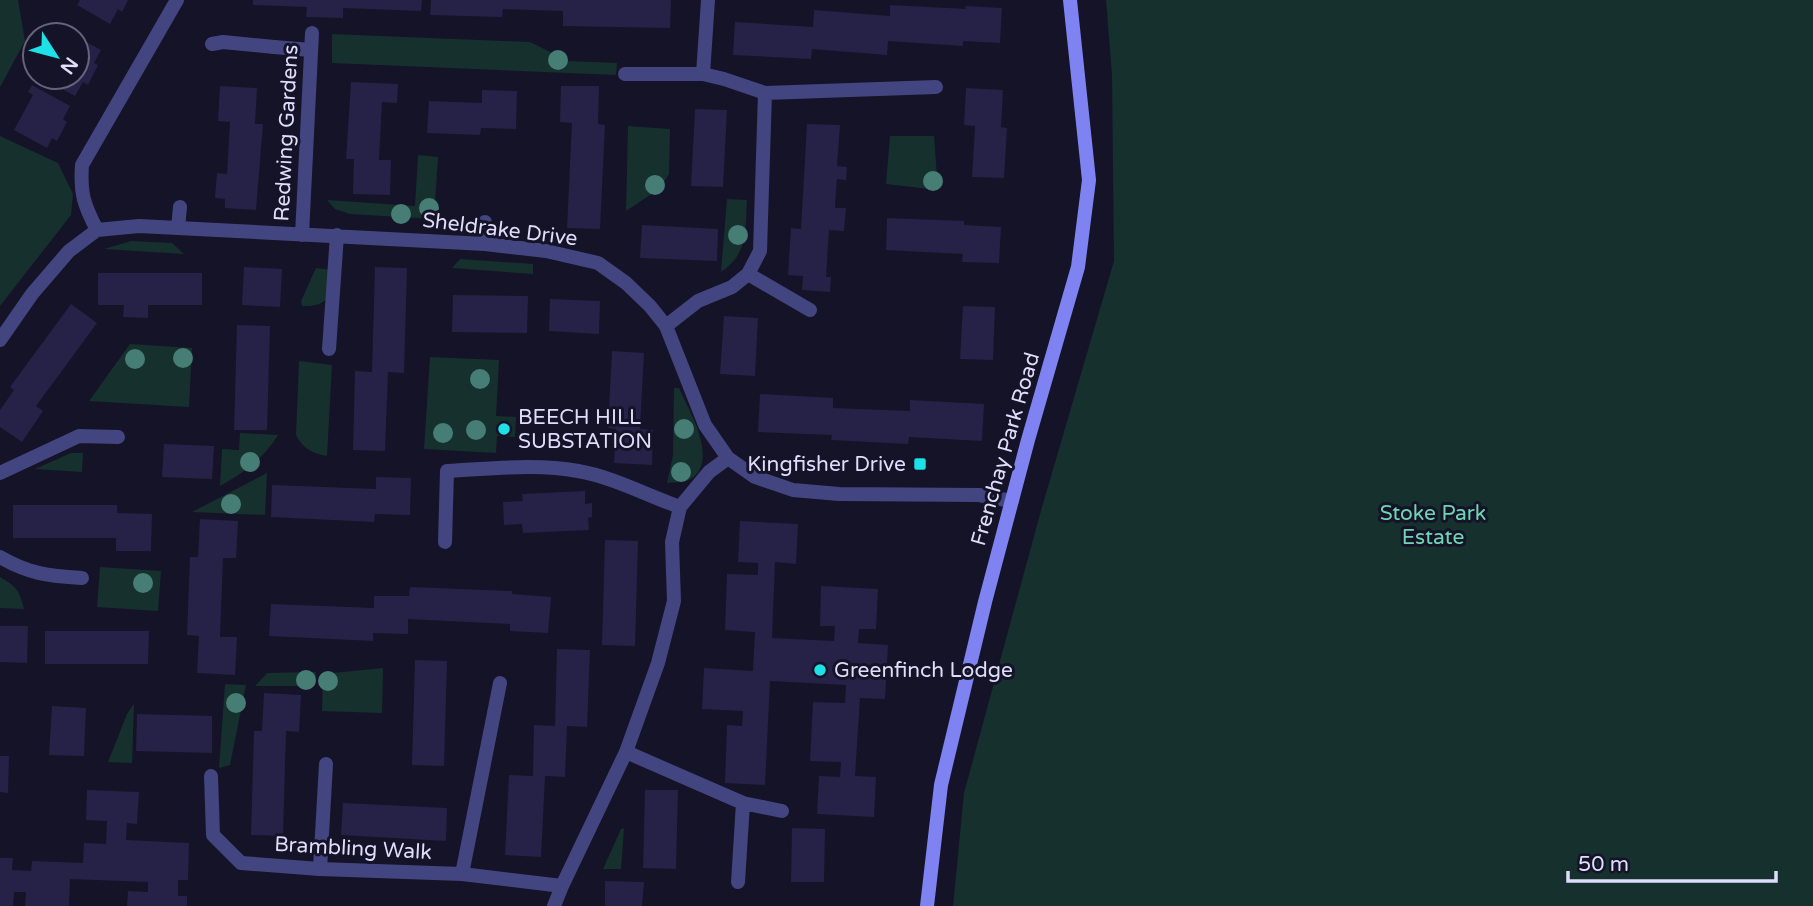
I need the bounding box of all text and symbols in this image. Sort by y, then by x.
north arrow [21,21,91,91]
street label: Redwing Gardens [269,44,304,222]
text: N [56,53,82,78]
street label: Sheldrake Drive [421,208,579,251]
street label: Frenchay Park Road [966,350,1045,549]
place label: BEECH HILL SUBSTATION [518,405,652,454]
marker: BEECH HILL SUBSTATION [496,421,512,437]
place label: Kingfisher Drive [747,452,906,477]
marker: Kingfisher Drive [912,456,928,472]
park label: Stoke Park Estate [1380,501,1486,550]
place label: Greenfinch Lodge [834,658,1013,683]
marker: Greenfinch Lodge [812,662,828,678]
street label: Brambling Walk [274,832,432,865]
scale bar [1568,839,1776,883]
text: 50 m [1578,852,1629,877]

